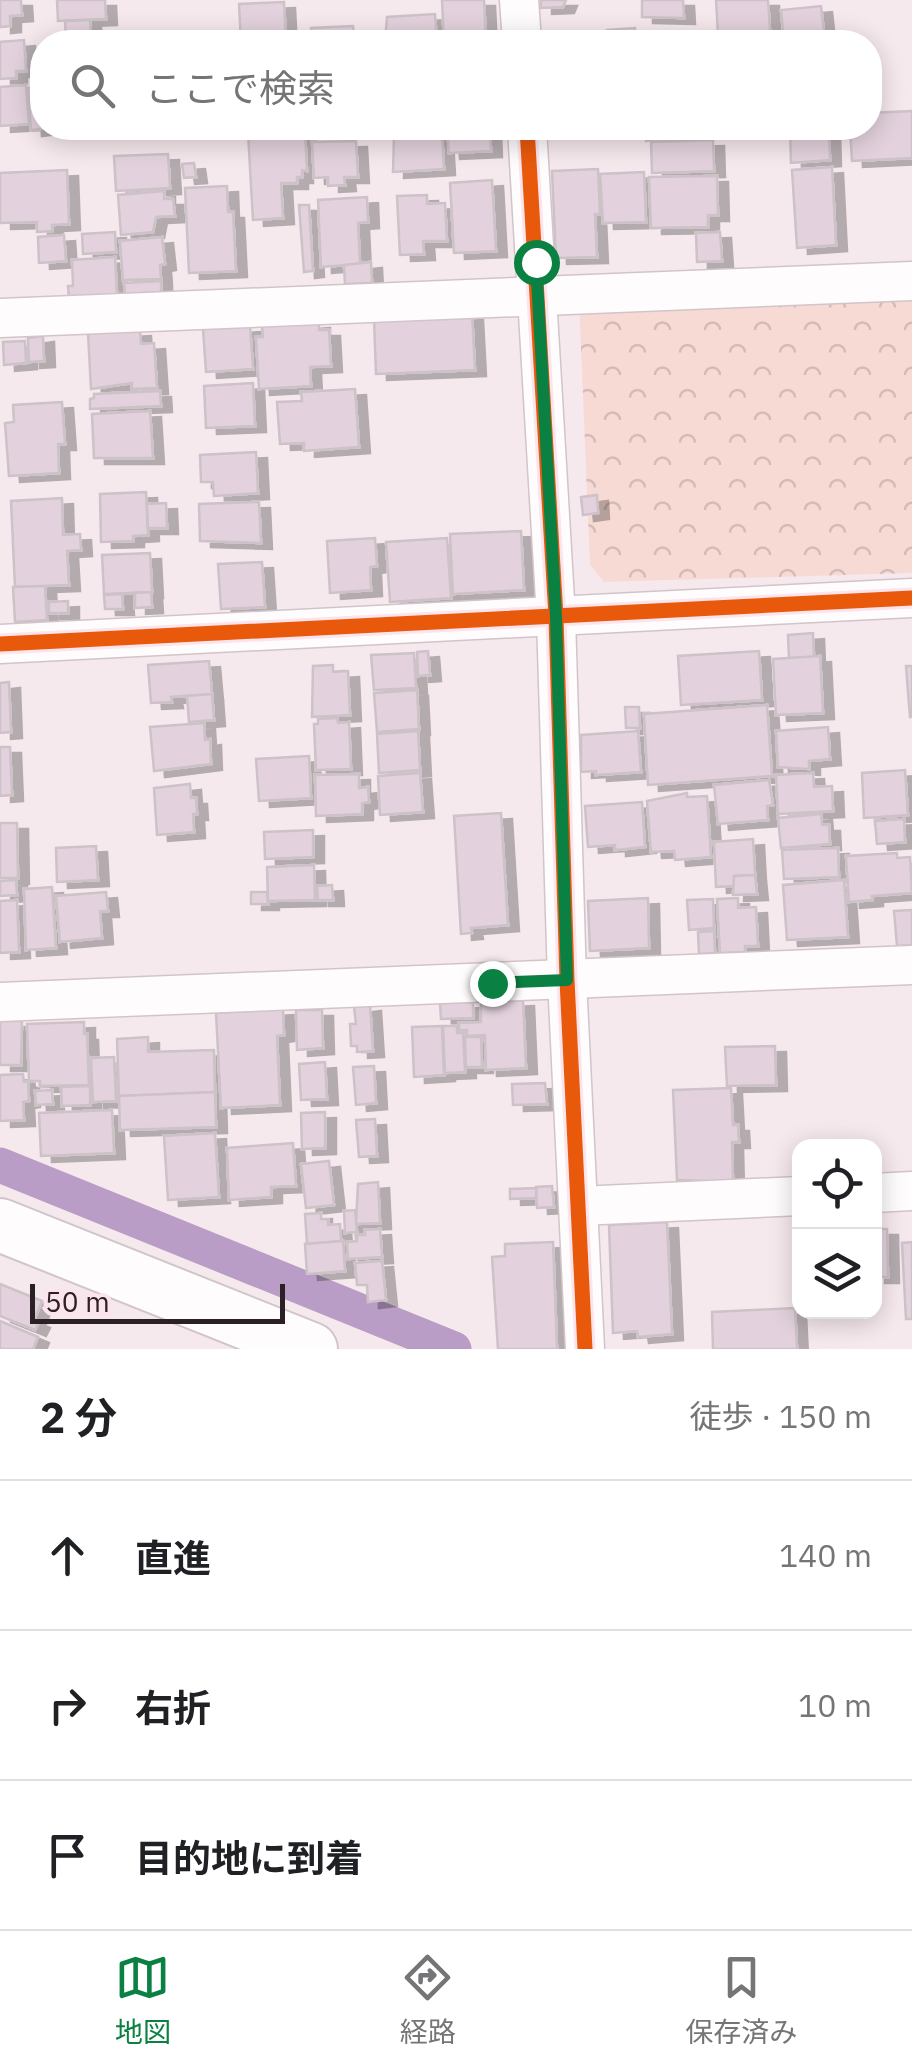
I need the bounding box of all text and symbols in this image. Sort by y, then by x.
search box [30,30,882,140]
icon: search [65,58,120,113]
text: ここで検索 [145,63,335,112]
route start [514,240,560,286]
route end [470,961,516,1007]
map controls [792,1139,882,1319]
button: locate [792,1139,882,1229]
button: layers [792,1229,882,1319]
scale bar [30,1279,285,1324]
text: 50 m [45,1283,110,1320]
text: 2 分 [40,1390,117,1445]
text: 徒歩 · 150 m [689,1395,872,1437]
icon: ahead [40,1528,95,1583]
text: 直進 [135,1533,211,1582]
text: 140 m [779,1534,872,1576]
icon: right [40,1678,95,1733]
text: 右折 [135,1683,211,1732]
text: 10 m [798,1684,872,1726]
icon: arrive [40,1828,95,1883]
text: 目的地に到着 [135,1833,363,1882]
tab: 地図 [115,1950,171,2050]
tab: 経路 [400,1950,456,2050]
tab: 保存済み [685,1950,797,2050]

